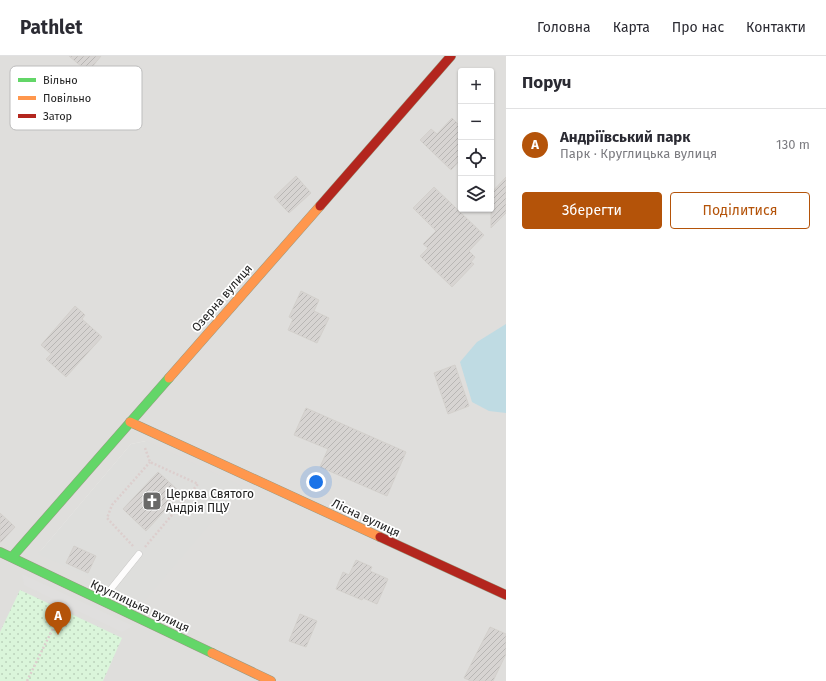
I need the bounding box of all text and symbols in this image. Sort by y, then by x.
text: Pathlet [20,16,83,39]
text: Головна [537,19,591,36]
text: Карта [613,19,650,36]
text: Про нас [672,19,724,36]
text: Контакти [746,19,806,36]
legend [10,66,142,130]
map controls [458,68,494,212]
button: + [458,68,494,104]
text: Поруч [522,72,571,93]
text: Вільно [43,74,78,87]
text: Повільно [43,92,91,105]
button: − [458,104,494,140]
text: Затор [43,110,72,123]
text: Андріївський парк [560,128,691,146]
text: A [531,137,539,152]
text: 130 m [776,137,810,152]
button: locate [458,140,494,176]
text: Парк · Круглицька вулиця [560,146,717,161]
button: layers [458,176,494,212]
button: Зберегти [522,192,662,229]
button: Поділитися [670,192,810,229]
street label: Озерна вулиця [189,261,255,335]
your location [306,472,326,492]
place label: Церква Святого Андрія ПЦУ [166,487,254,515]
church icon: Церква Святого Андрія ПЦУ [141,490,163,512]
street label: Лісна вулиця [330,496,402,540]
street label: Круглицька вулиця [88,577,192,635]
pin: A [45,602,71,635]

